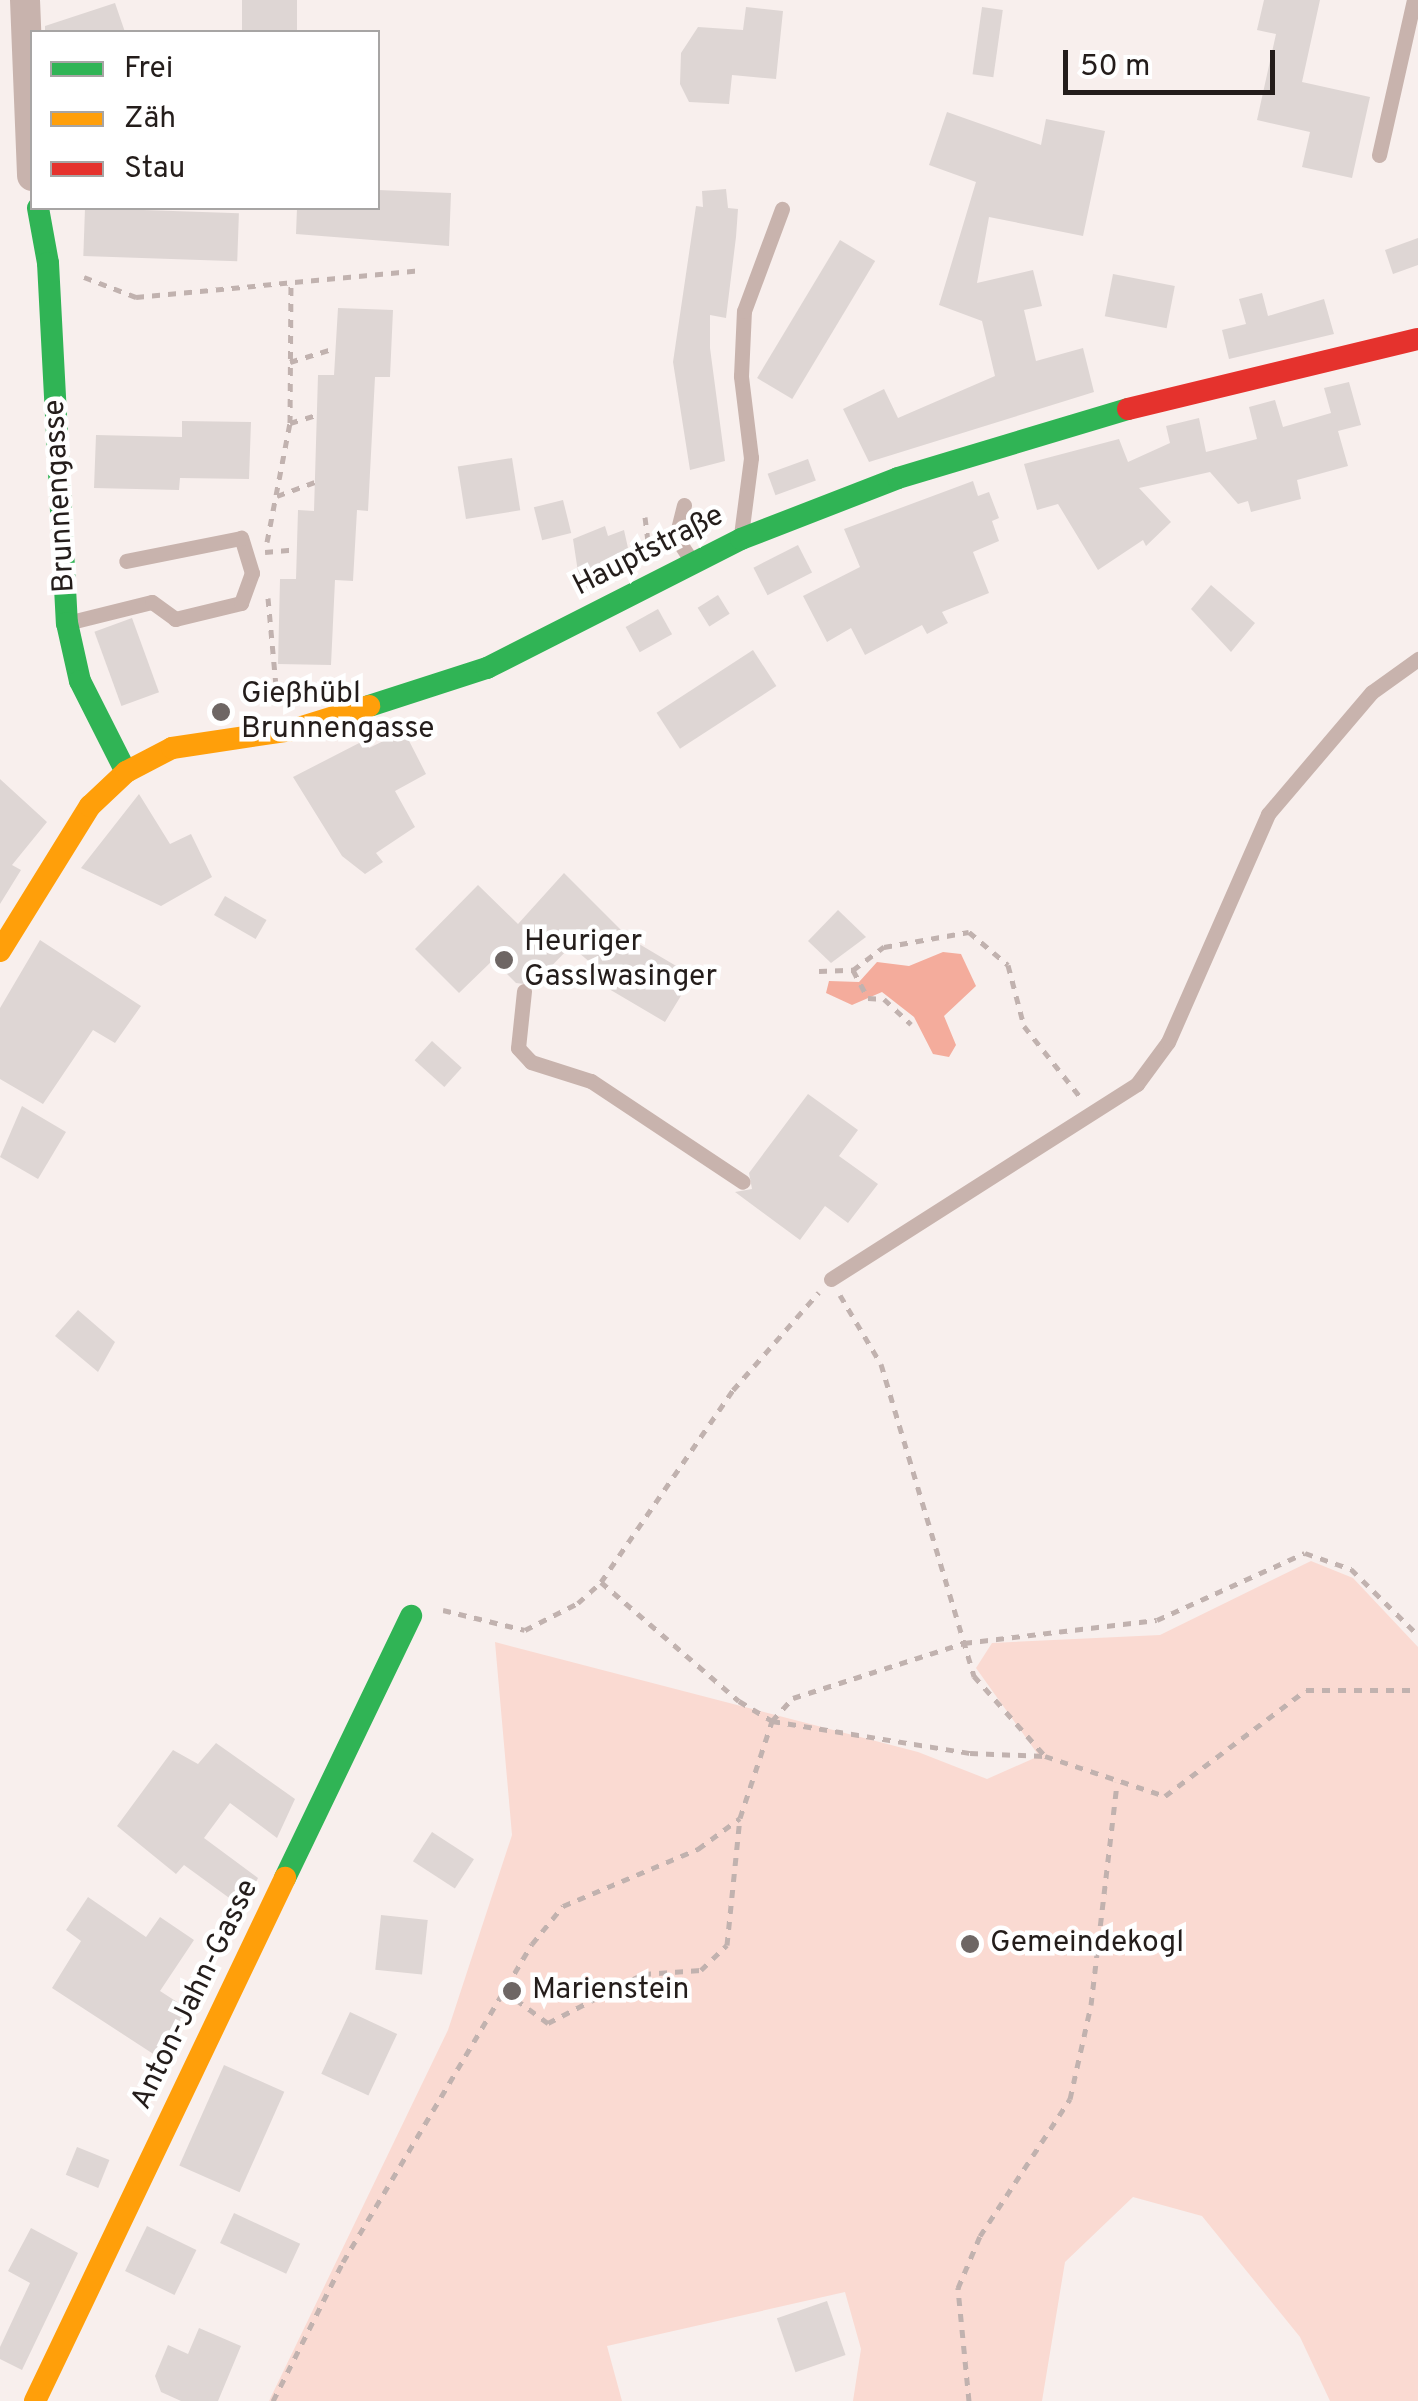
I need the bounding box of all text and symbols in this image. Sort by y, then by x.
legend [30,30,380,210]
scale bar [1068,30,1280,92]
text: 50 m [1080,49,1150,86]
text: Frei [124,51,173,88]
text: Zäh [124,101,176,138]
text: Stau [124,151,185,188]
street label: Brunnengasse [38,398,84,594]
street label: Hauptstraße [568,499,730,605]
place label: Gießhübl Brunnengasse [241,677,434,748]
marker: Gießhübl Brunnengasse [210,701,232,723]
place label: Heuriger Gasslwasinger [524,925,717,996]
marker: Heuriger Gasslwasinger [493,949,515,971]
street label: Anton-Jahn-Gasse [125,1874,267,2116]
place label: Gemeindekogl [990,1926,1184,1962]
marker: Gemeindekogl [959,1933,981,1955]
place label: Marienstein [532,1973,689,2009]
marker: Marienstein [501,1980,523,2002]

